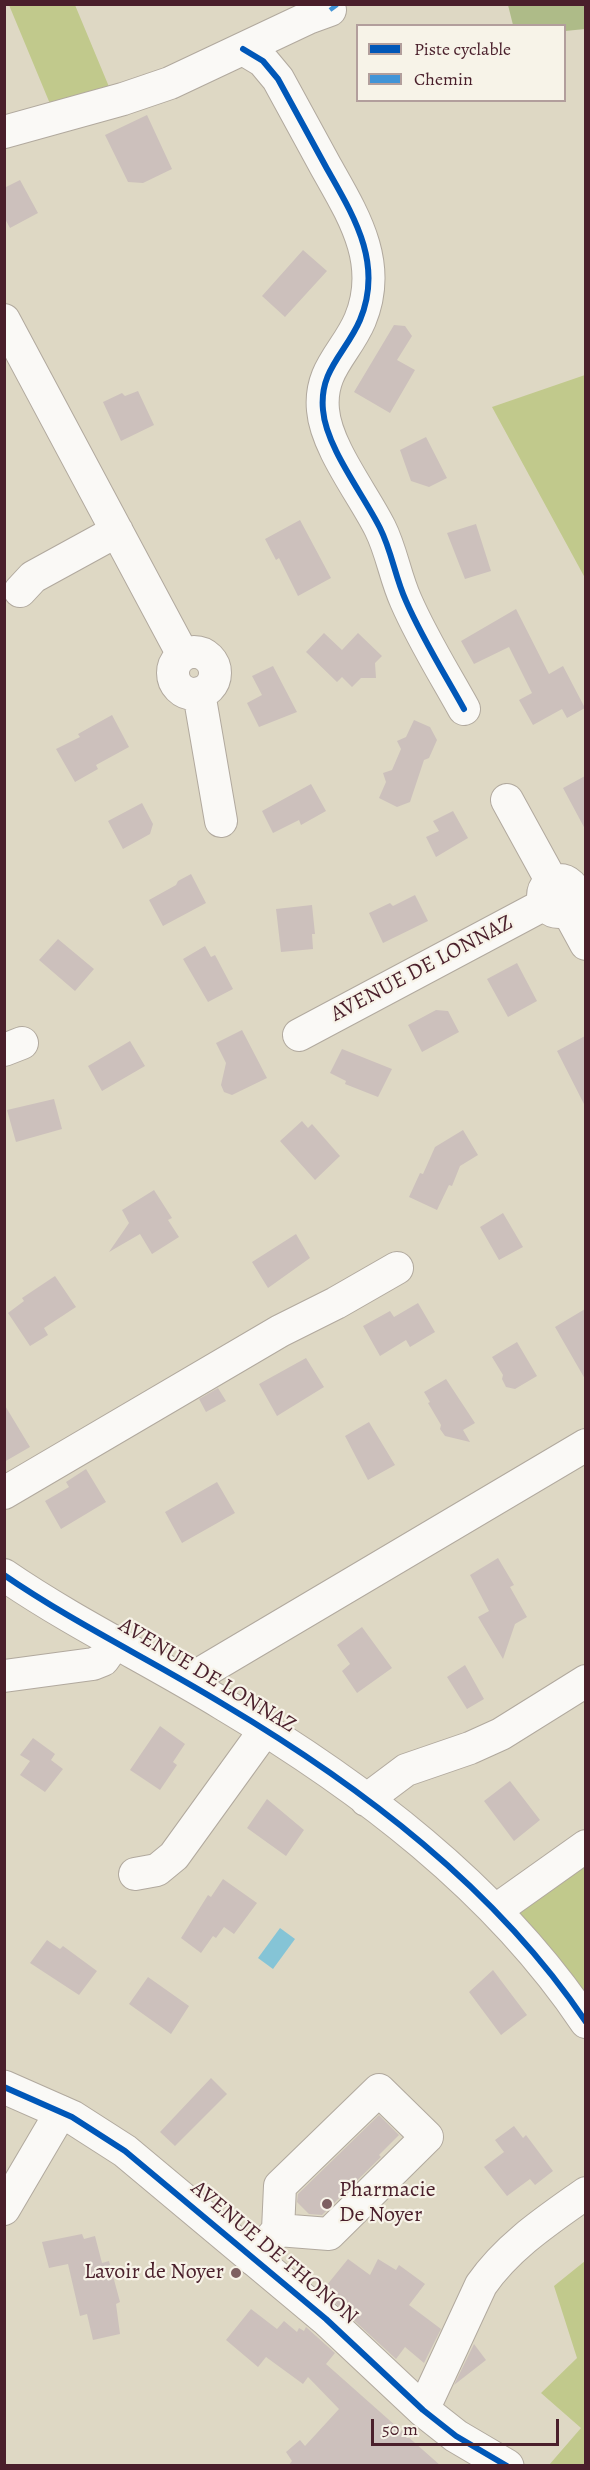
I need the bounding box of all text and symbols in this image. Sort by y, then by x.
legend [356,24,566,102]
text: Piste cyclable [414,37,511,61]
text: Chemin [414,67,473,91]
street label: AVENUE DE LONNAZ [326,910,518,1028]
street label: AVENUE DE LONNAZ [113,1613,301,1739]
street label: AVENUE DE THONON [185,2175,363,2331]
place label: Pharmacie De Noyer [339,2178,435,2230]
marker: Pharmacie De Noyer [320,2197,334,2211]
place label: Lavoir de Noyer [84,2260,224,2286]
marker: Lavoir de Noyer [229,2266,243,2280]
scale bar [374,2407,562,2445]
text: 50 m [382,2417,418,2441]

